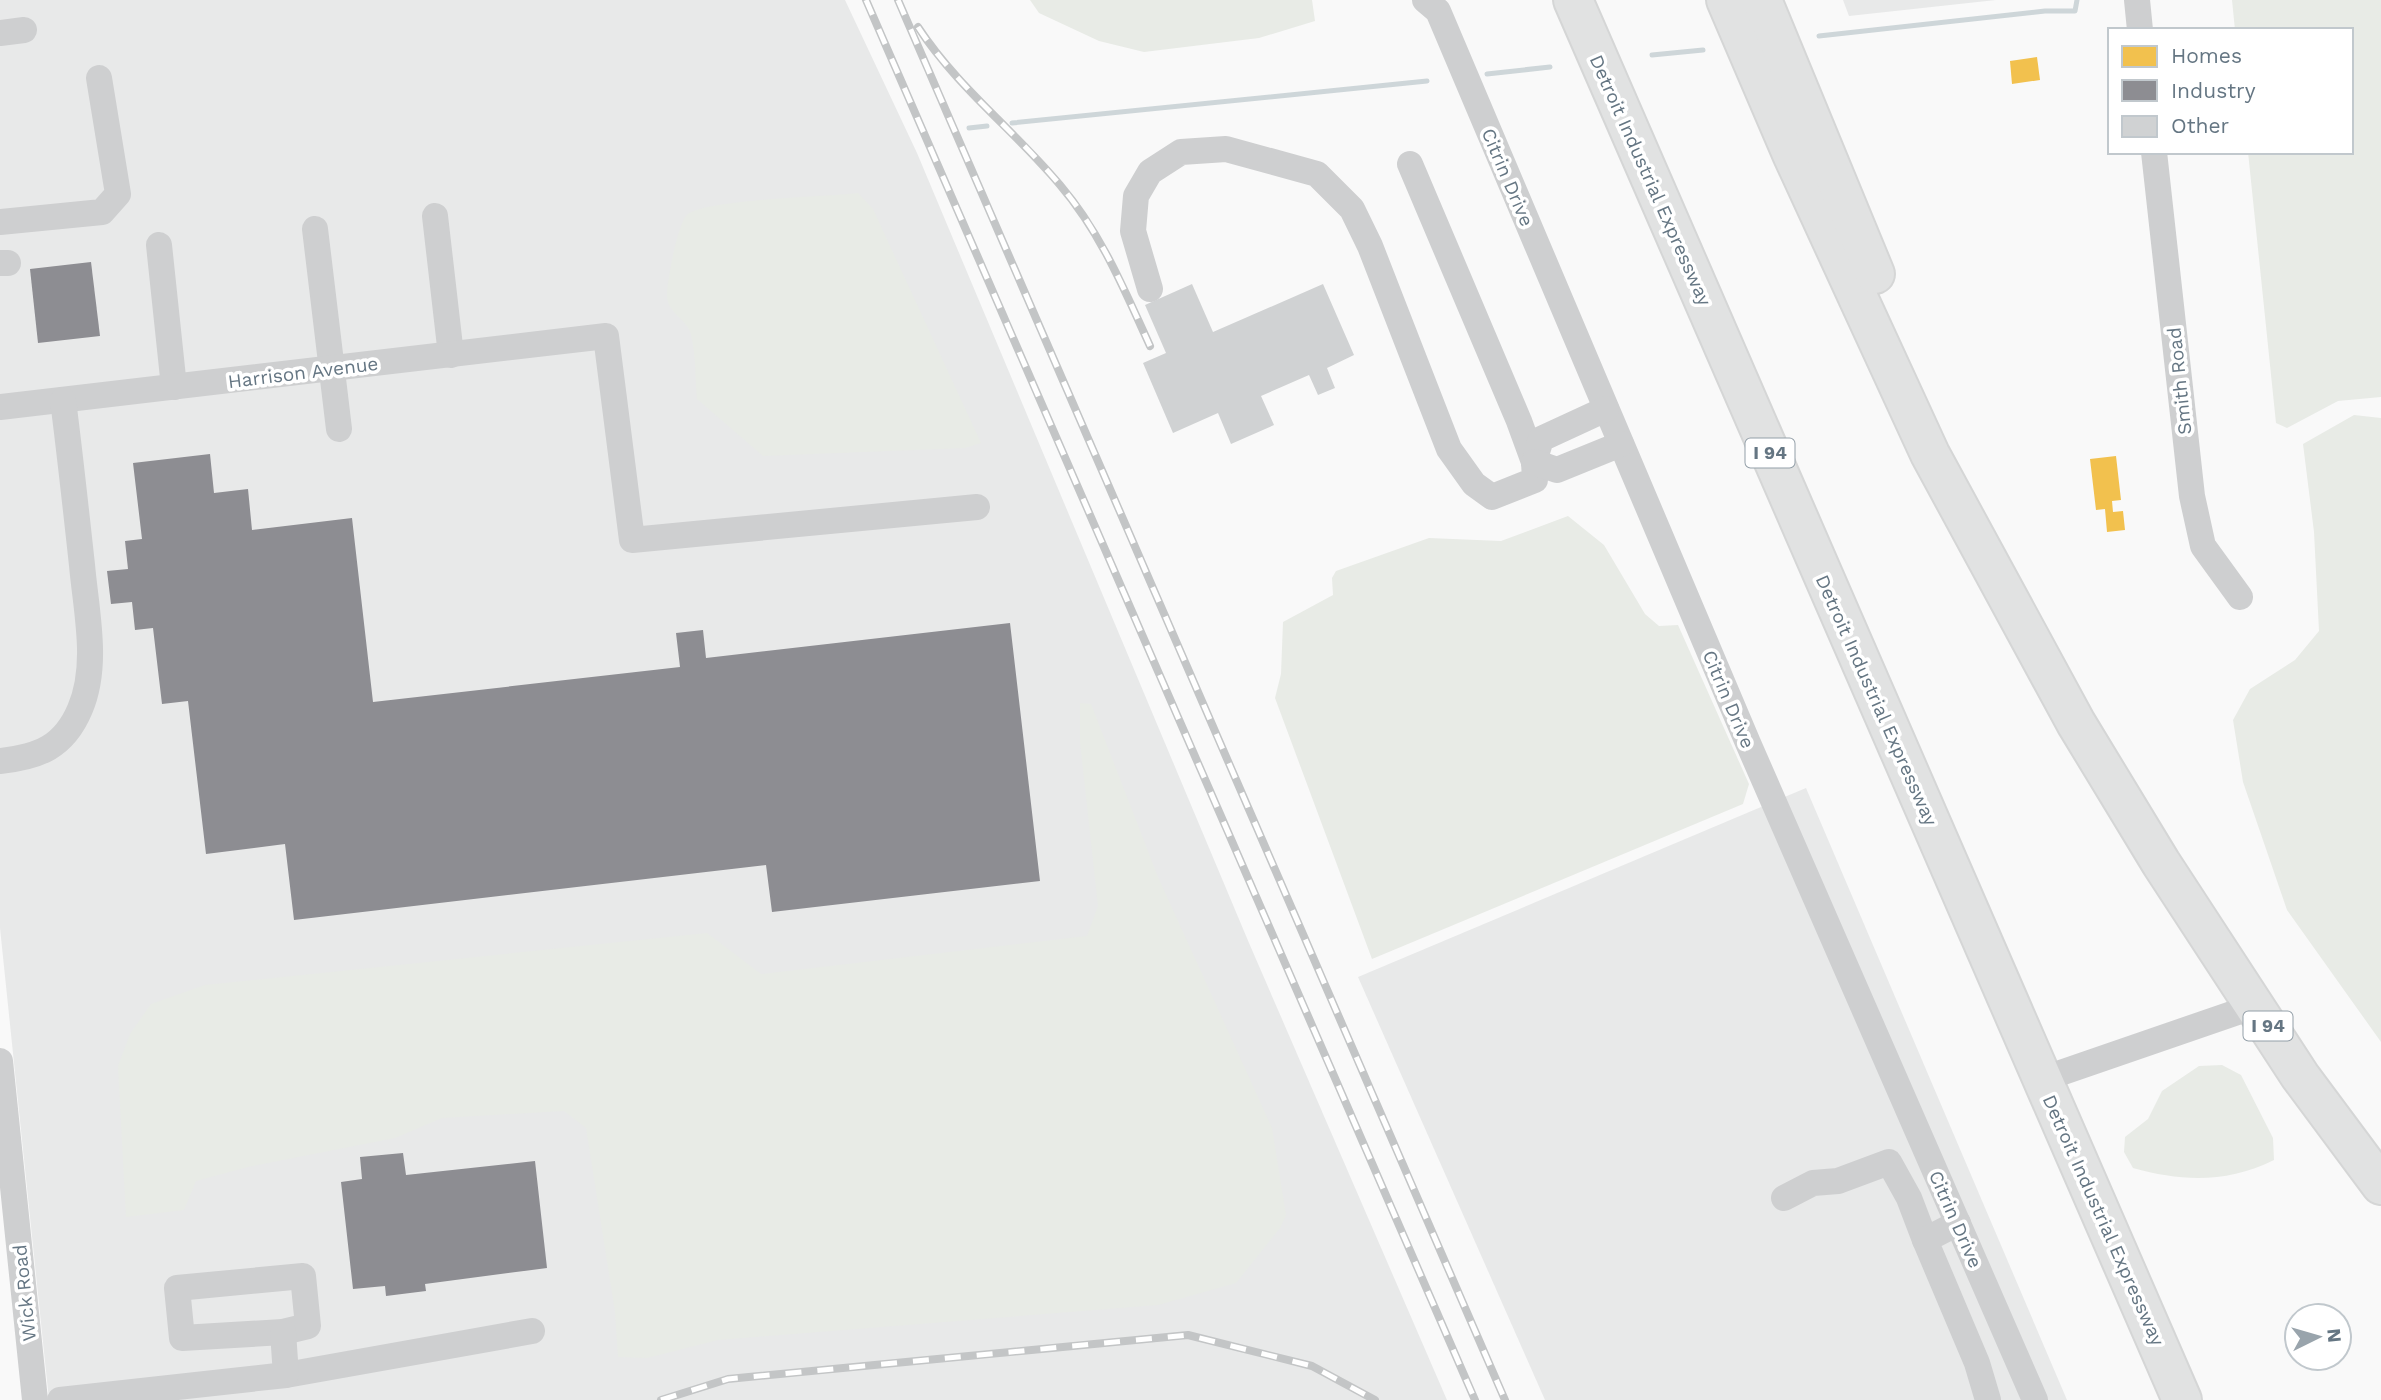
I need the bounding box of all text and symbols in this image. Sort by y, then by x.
legend [2108,28,2353,154]
text: Homes [2171,43,2242,68]
street label: Detroit Industrial Expressway [1585,51,1717,310]
text: Industry [2171,78,2256,103]
text: Other [2171,113,2230,138]
street label: Citrin Drive [1477,125,1539,230]
street label: Smith Road [2162,326,2197,436]
street label: Harrison Avenue [227,352,380,393]
road number: I 94 [1746,438,1795,467]
street label: Detroit Industrial Expressway [1811,571,1943,830]
street label: Citrin Drive [1698,647,1760,752]
road number: I 94 [2244,1012,2292,1041]
street label: Detroit Industrial Expressway [2038,1091,2170,1350]
street label: Citrin Drive [1924,1167,1987,1272]
street label: Wick Road [8,1243,41,1342]
north arrow [2283,1302,2353,1372]
text: N [2322,1328,2347,1344]

